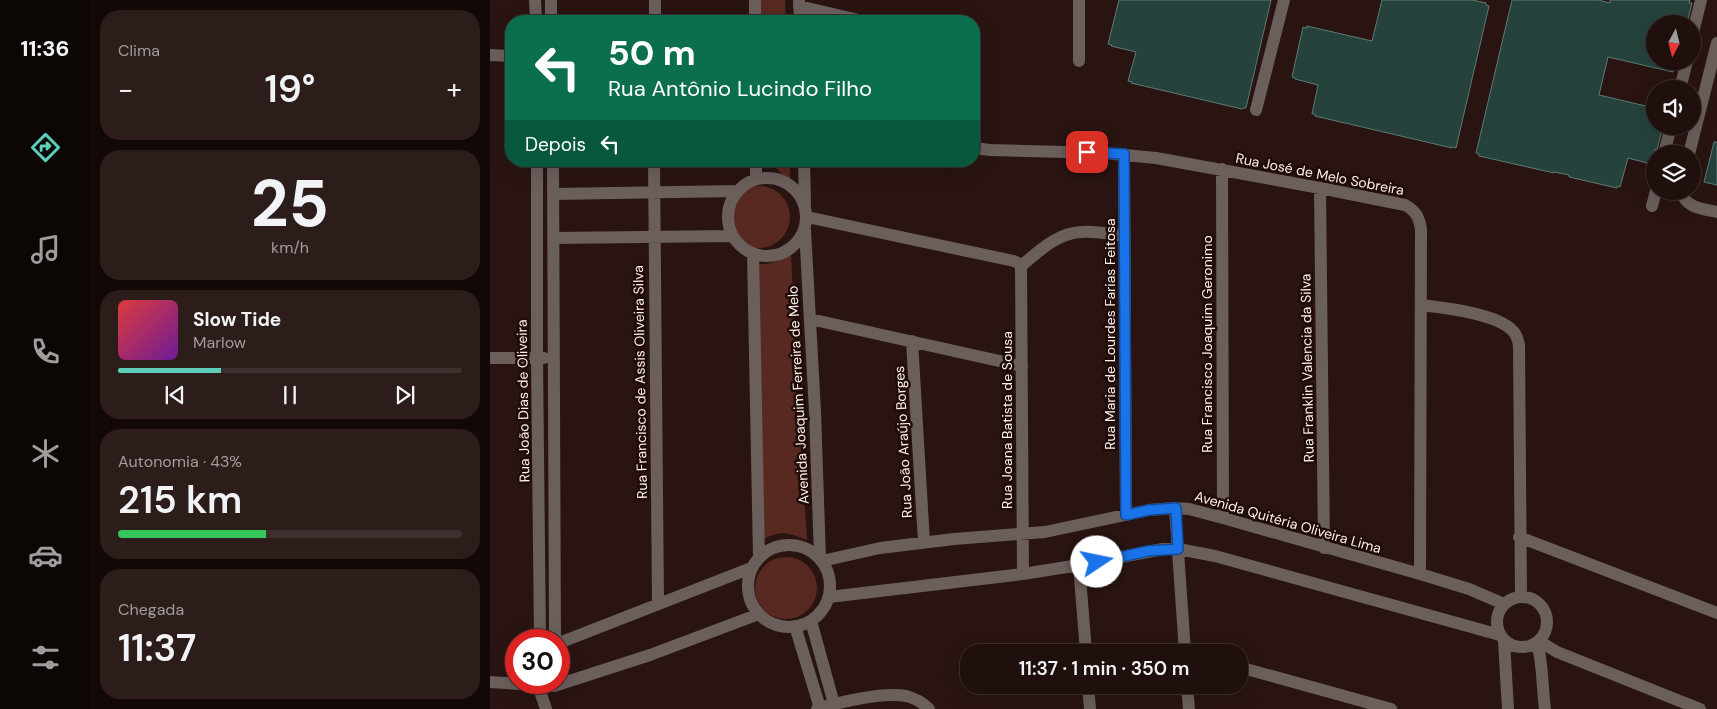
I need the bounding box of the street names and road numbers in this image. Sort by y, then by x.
street label: Rua José de Melo Sobreira [1234,149,1406,199]
street label: Rua Maria de Lourdes Farias Feitosa [1101,218,1119,450]
street label: Rua Francisco Joaquim Geronimo [1198,235,1216,453]
street label: Rua Francisco de Assis Oliveira Silva [629,265,651,499]
street label: Rua Franklin Valencia da Silva [1296,274,1318,462]
street label: Avenida Joaquim Ferreira de Melo [783,285,813,505]
street label: Rua João Dias de Oliveira [513,319,533,483]
street label: Rua Joana Batista de Sousa [998,331,1016,509]
street label: Rua João Araújo Borges [890,365,916,519]
street label: Avenida Quitéria Oliveira Lima [1193,487,1383,557]

